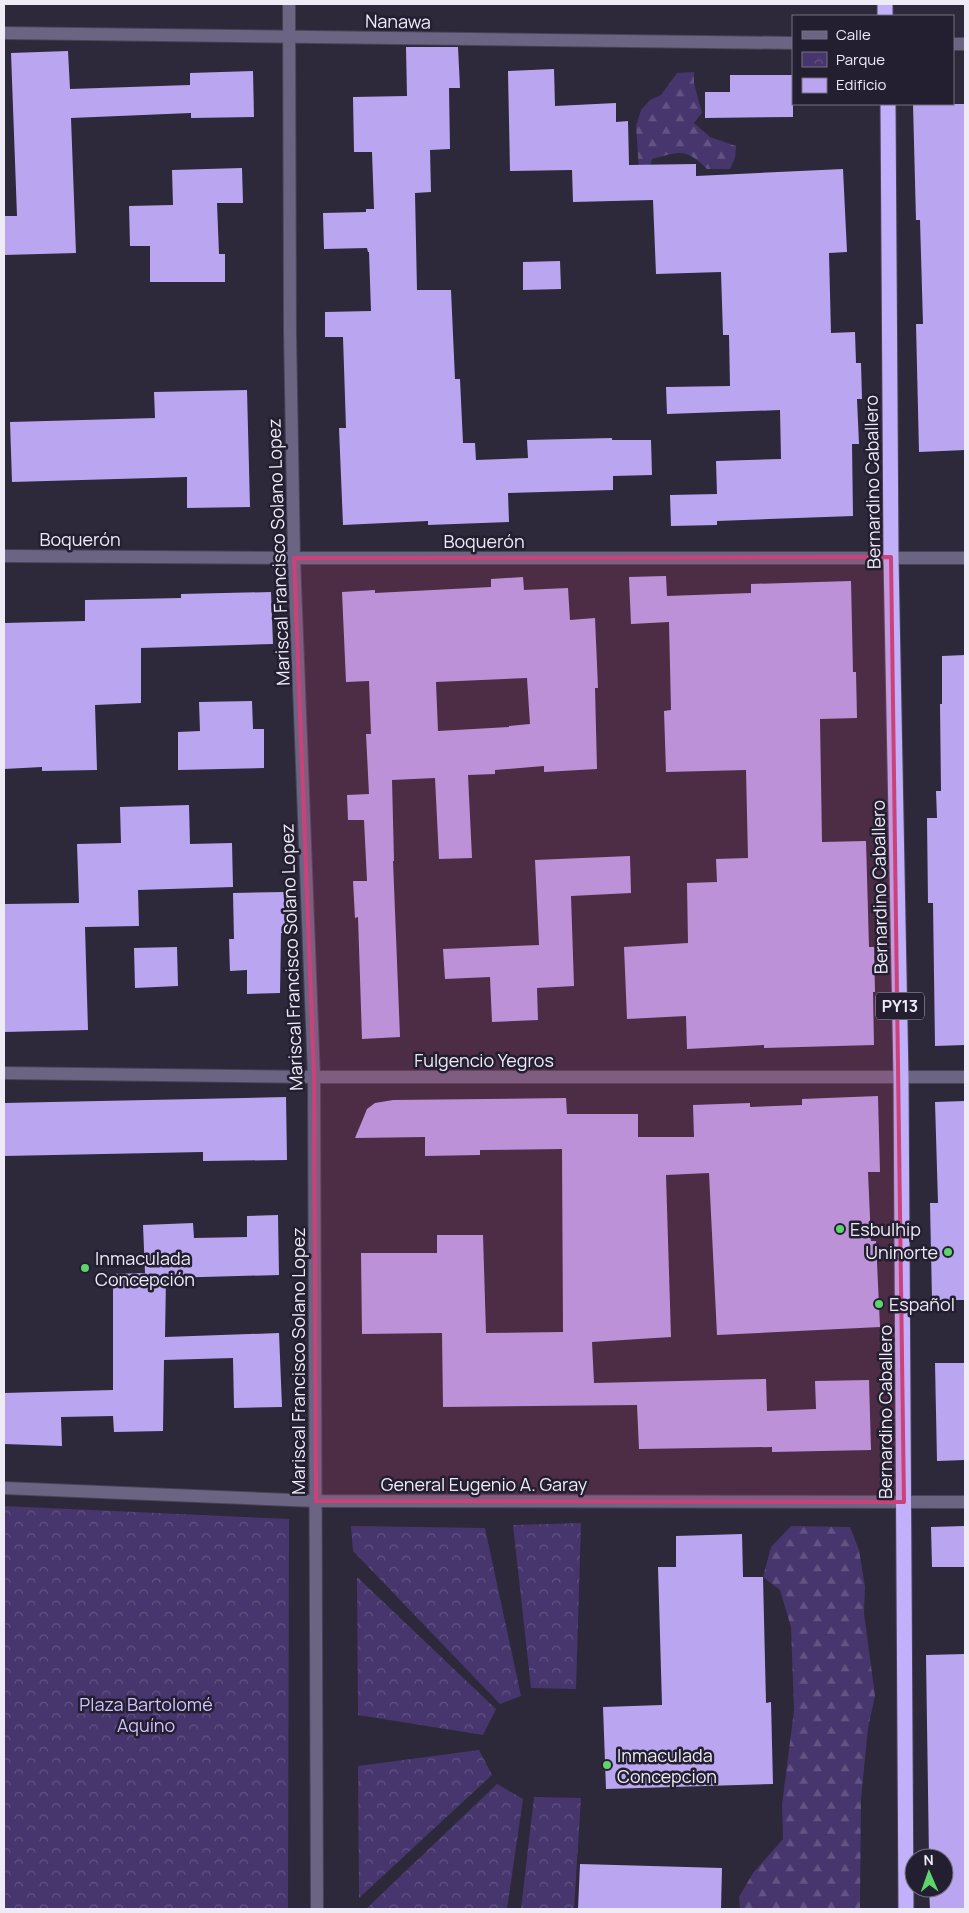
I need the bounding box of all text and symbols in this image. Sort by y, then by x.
street label: Nanawa [365,8,431,34]
legend [792,15,954,105]
text: Calle [836,24,871,45]
text: Parque [836,49,885,70]
text: Edificio [836,74,887,95]
street label: Bernardino Caballero [858,395,886,569]
street label: Mariscal Francisco Solano Lopez [261,418,295,686]
street label: Boquerón [39,527,121,551]
street label: Boquerón [443,529,525,553]
street label: Bernardino Caballero [865,800,893,974]
street label: Mariscal Francisco Solano Lopez [274,823,308,1091]
road number: PY13 [876,992,924,1019]
street label: Fulgencio Yegros [414,1048,554,1072]
place label: Esbulhip [850,1217,921,1241]
marker: Esbulhip [834,1223,846,1235]
street label: Mariscal Francisco Solano Lopez [286,1227,310,1495]
place label: Uninorte [865,1240,938,1264]
place label: Inmaculada Concepción [95,1246,195,1291]
marker: Uninorte [942,1246,954,1258]
marker: Inmaculada Concepción [79,1262,91,1274]
place label: Español [889,1292,955,1316]
marker: Español [873,1298,885,1310]
street label: Bernardino Caballero [873,1325,897,1499]
street label: General Eugenio A. Garay [381,1472,588,1496]
park label: Plaza Bartolomé Aquíno [79,1692,213,1737]
place label: Inmaculada Concepcion [617,1743,717,1788]
marker: Inmaculada Concepcion [601,1759,613,1771]
north arrow [904,1848,954,1898]
text: N [923,1850,934,1869]

